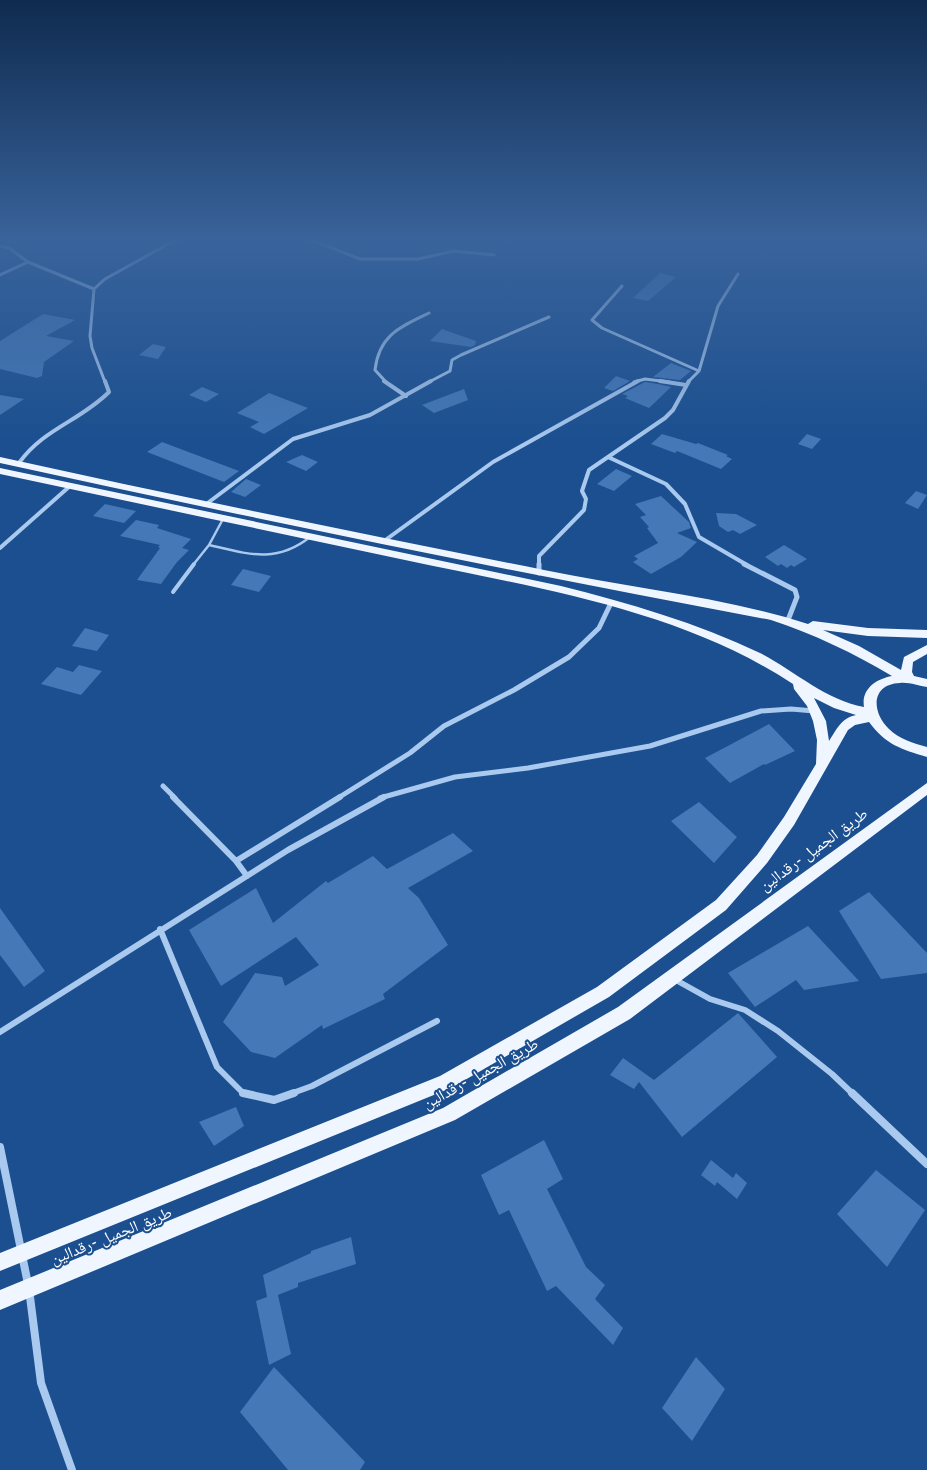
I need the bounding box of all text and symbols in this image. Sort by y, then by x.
street label: طريق الجميل -رقدالين [756,805,872,897]
street label: طريق الجميل -رقدالين [420,1035,542,1115]
street label: طريق الجميل -رقدالين [48,1203,175,1270]

